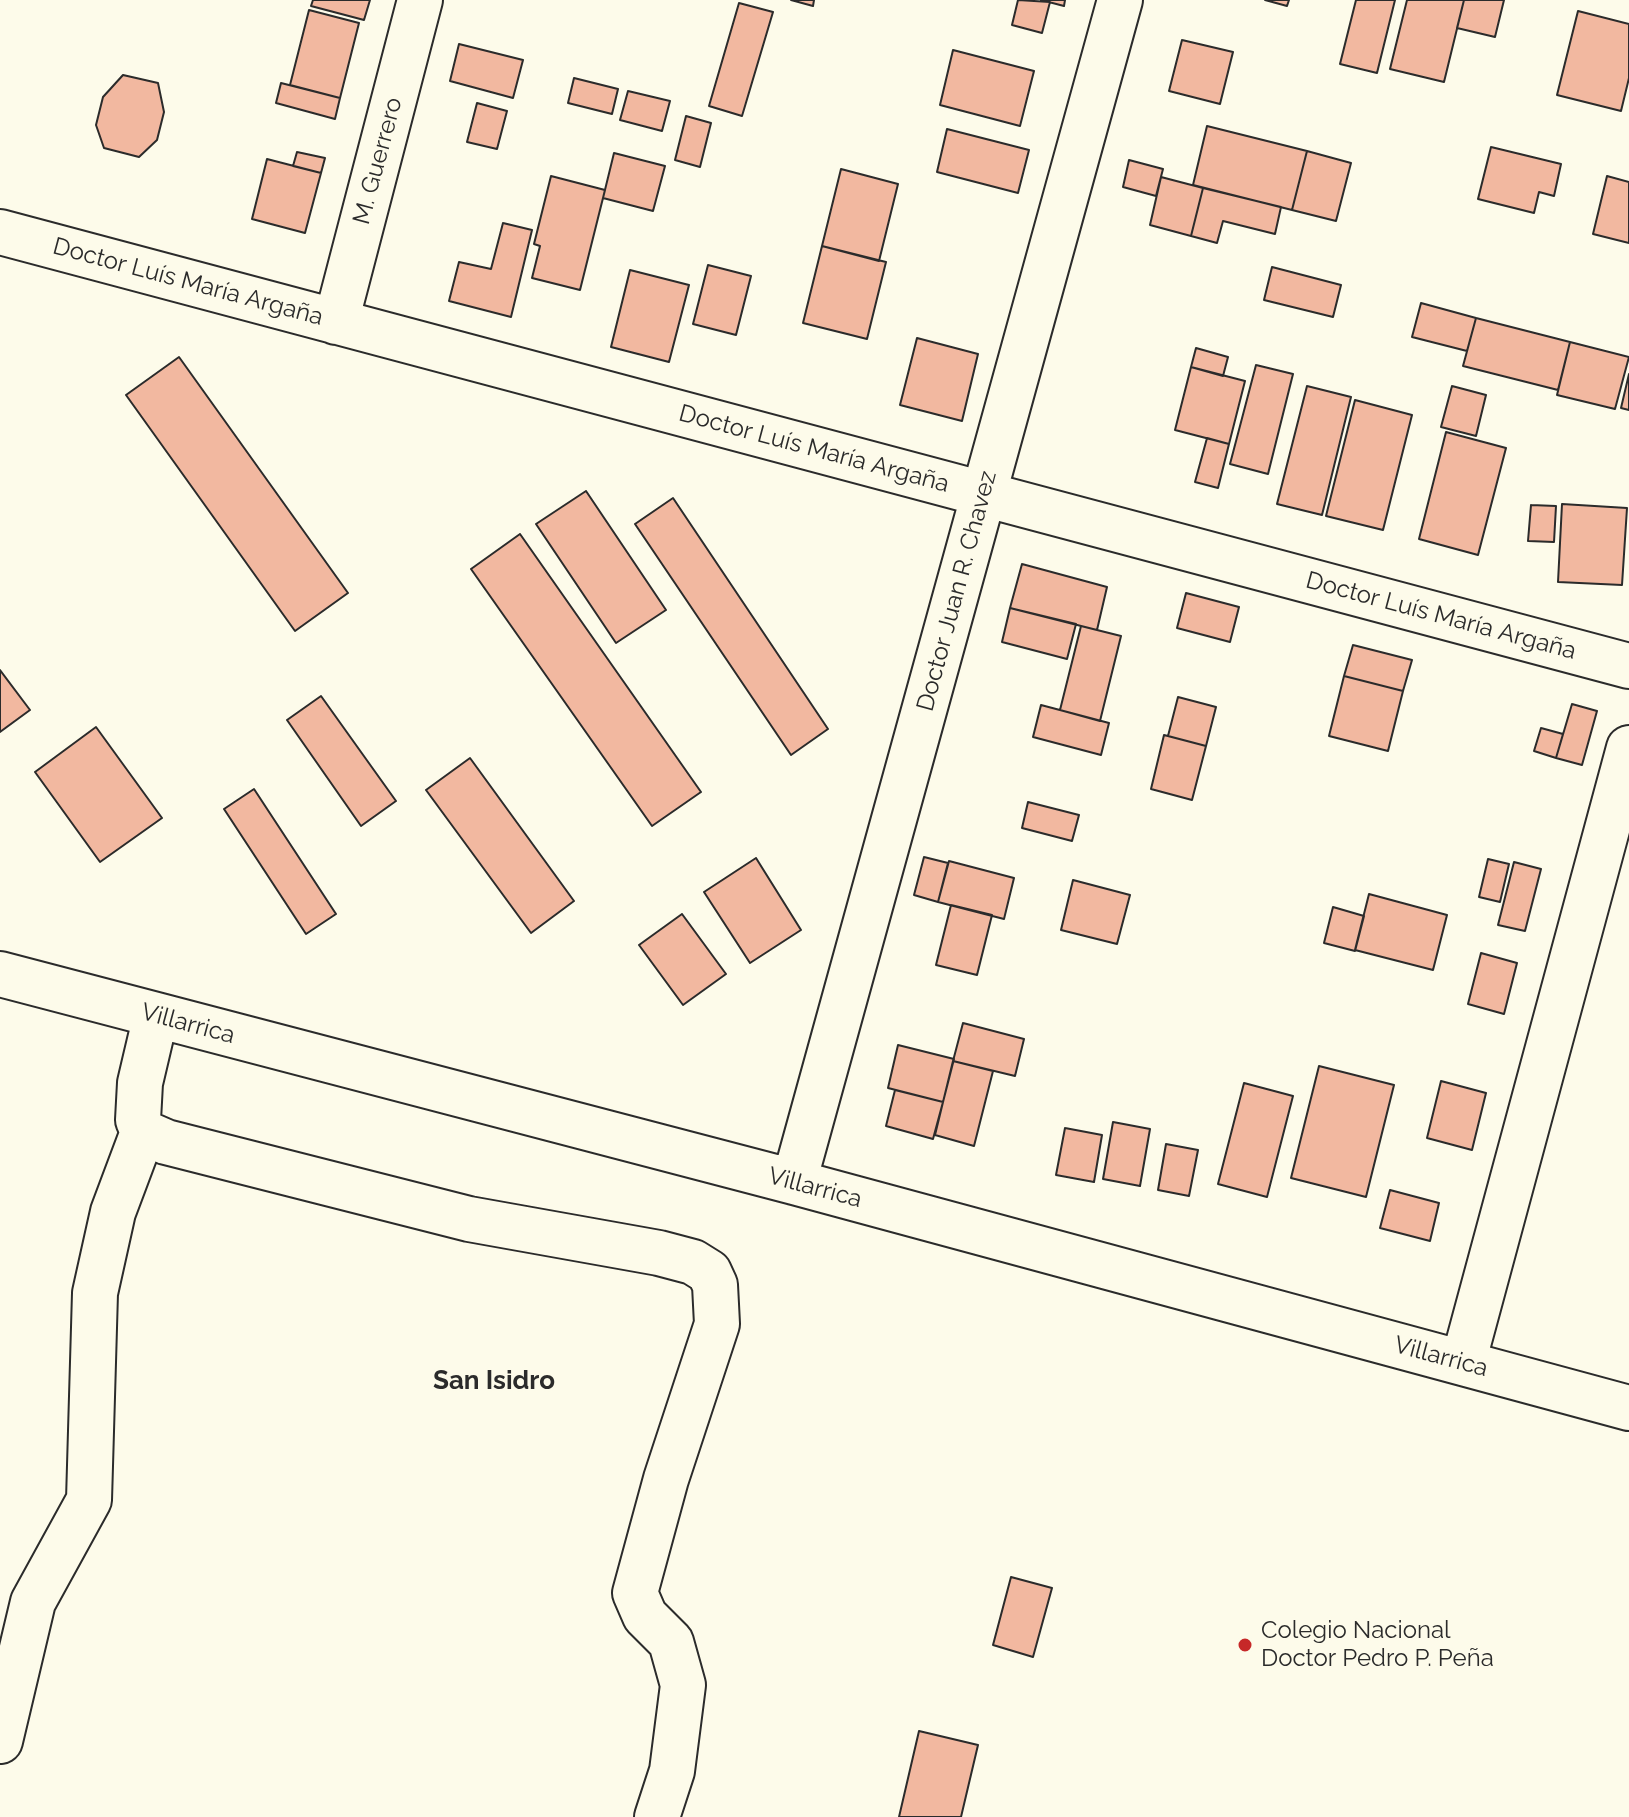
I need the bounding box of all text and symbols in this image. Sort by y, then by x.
street label: M. Guerrero [347,94,409,228]
street label: Doctor Luís María Argaña [50,232,326,332]
street label: Doctor Luís María Argaña [676,399,952,499]
street label: Doctor Juan R. Chavez [911,468,1003,714]
street label: Doctor Luís María Argaña [1303,566,1579,666]
street label: Villarrica [138,998,238,1050]
street label: Villarrica [765,1162,865,1214]
street label: Villarrica [1391,1331,1491,1383]
district label: San Isidro [433,1365,555,1397]
place label: Colegio Nacional Doctor Pedro P. Peña [1261,1617,1494,1673]
marker: Colegio Nacional Doctor Pedro P. Peña [1236,1636,1254,1654]

